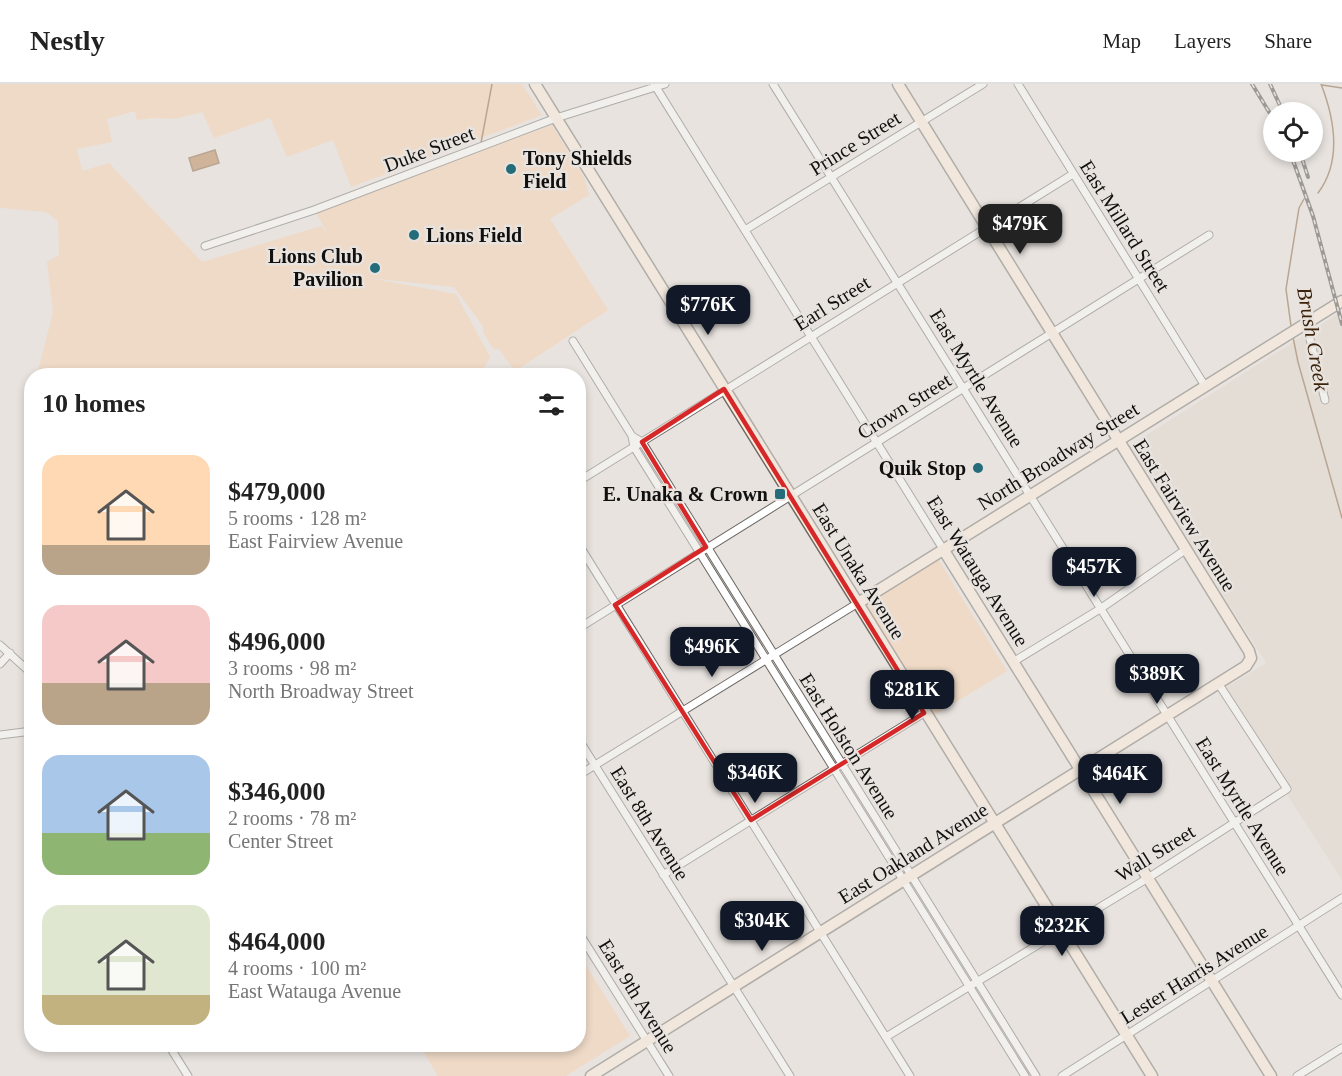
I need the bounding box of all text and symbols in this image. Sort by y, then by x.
text: Nestly [30,25,105,56]
text: Map [1103,29,1141,53]
text: Layers [1174,29,1231,53]
text: Share [1264,29,1312,53]
map controls [1263,102,1323,162]
button: locate [1263,102,1323,162]
street label: Prince Street [806,106,905,180]
street label: Duke Street [381,122,478,176]
place label: Tony Shields Field [523,147,632,192]
street label: East Millard Street [1076,156,1175,296]
marker: Tony Shields Field [504,162,518,176]
pin: $479K [978,204,1062,255]
text: $479K [992,212,1048,234]
place label: Lions Field [426,224,522,246]
marker: Lions Field [407,228,421,242]
place label: Lions Club Pavilion [268,245,363,290]
marker: Lions Club Pavilion [368,261,382,275]
street label: Earl Street [790,271,874,335]
pin: $776K [666,285,750,336]
water label: Brush Creek [1292,285,1334,393]
text: $776K [680,293,736,315]
street label: East Myrtle Avenue [925,305,1028,452]
street label: Crown Street [853,368,955,443]
icon: filters [535,388,568,421]
text: 10 homes [42,389,145,418]
street label: North Broadway Street [974,397,1143,515]
street label: East Fairview Avenue [1129,435,1241,595]
place label: Quik Stop [879,457,966,480]
marker: Quik Stop [971,461,985,475]
text: $479,000 [228,477,326,506]
icon: home [90,479,162,551]
place label: E. Unaka & Crown [603,483,768,505]
marker: E. Unaka & Crown [773,487,787,501]
street label: East Watauga Avenue [922,492,1033,651]
street label: East Unaka Avenue [808,499,910,643]
text: 5 rooms · 128 m² [228,507,366,529]
text: East Fairview Avenue [228,530,403,552]
pin: $457K [1052,547,1136,598]
text: $457K [1066,555,1122,577]
text: $496,000 [228,627,326,656]
pin: $496K [670,627,754,678]
icon: home [90,629,162,701]
text: $496K [684,635,740,657]
pin: $389K [1115,654,1199,705]
text: 3 rooms · 98 m² [228,657,356,679]
text: $389K [1129,662,1185,684]
street label: East Holston Avenue [795,669,903,823]
pin: $281K [870,670,954,721]
text: $281K [884,678,940,700]
text: North Broadway Street [228,680,414,702]
street label: East Myrtle Avenue [1191,733,1294,880]
pin: $346K [713,753,797,804]
pin: $464K [1078,754,1162,805]
text: $346K [727,761,783,783]
street label: East 8th Avenue [606,762,694,884]
text: $464K [1092,762,1148,784]
text: $346,000 [228,777,326,806]
icon: home [90,779,162,851]
street label: East Oakland Avenue [834,798,992,908]
text: 2 rooms · 78 m² [228,807,356,829]
street label: Wall Street [1111,820,1199,886]
text: Center Street [228,830,333,852]
pin: $304K [720,901,804,952]
pin: $232K [1020,906,1104,957]
text: $304K [734,909,790,931]
text: $232K [1034,914,1090,936]
street label: Lester Harris Avenue [1116,920,1272,1028]
text: $464,000 [228,927,326,956]
icon: home [90,929,162,1001]
street label: East 9th Avenue [594,935,682,1057]
text: 4 rooms · 100 m² [228,957,366,979]
text: East Watauga Avenue [228,980,401,1002]

